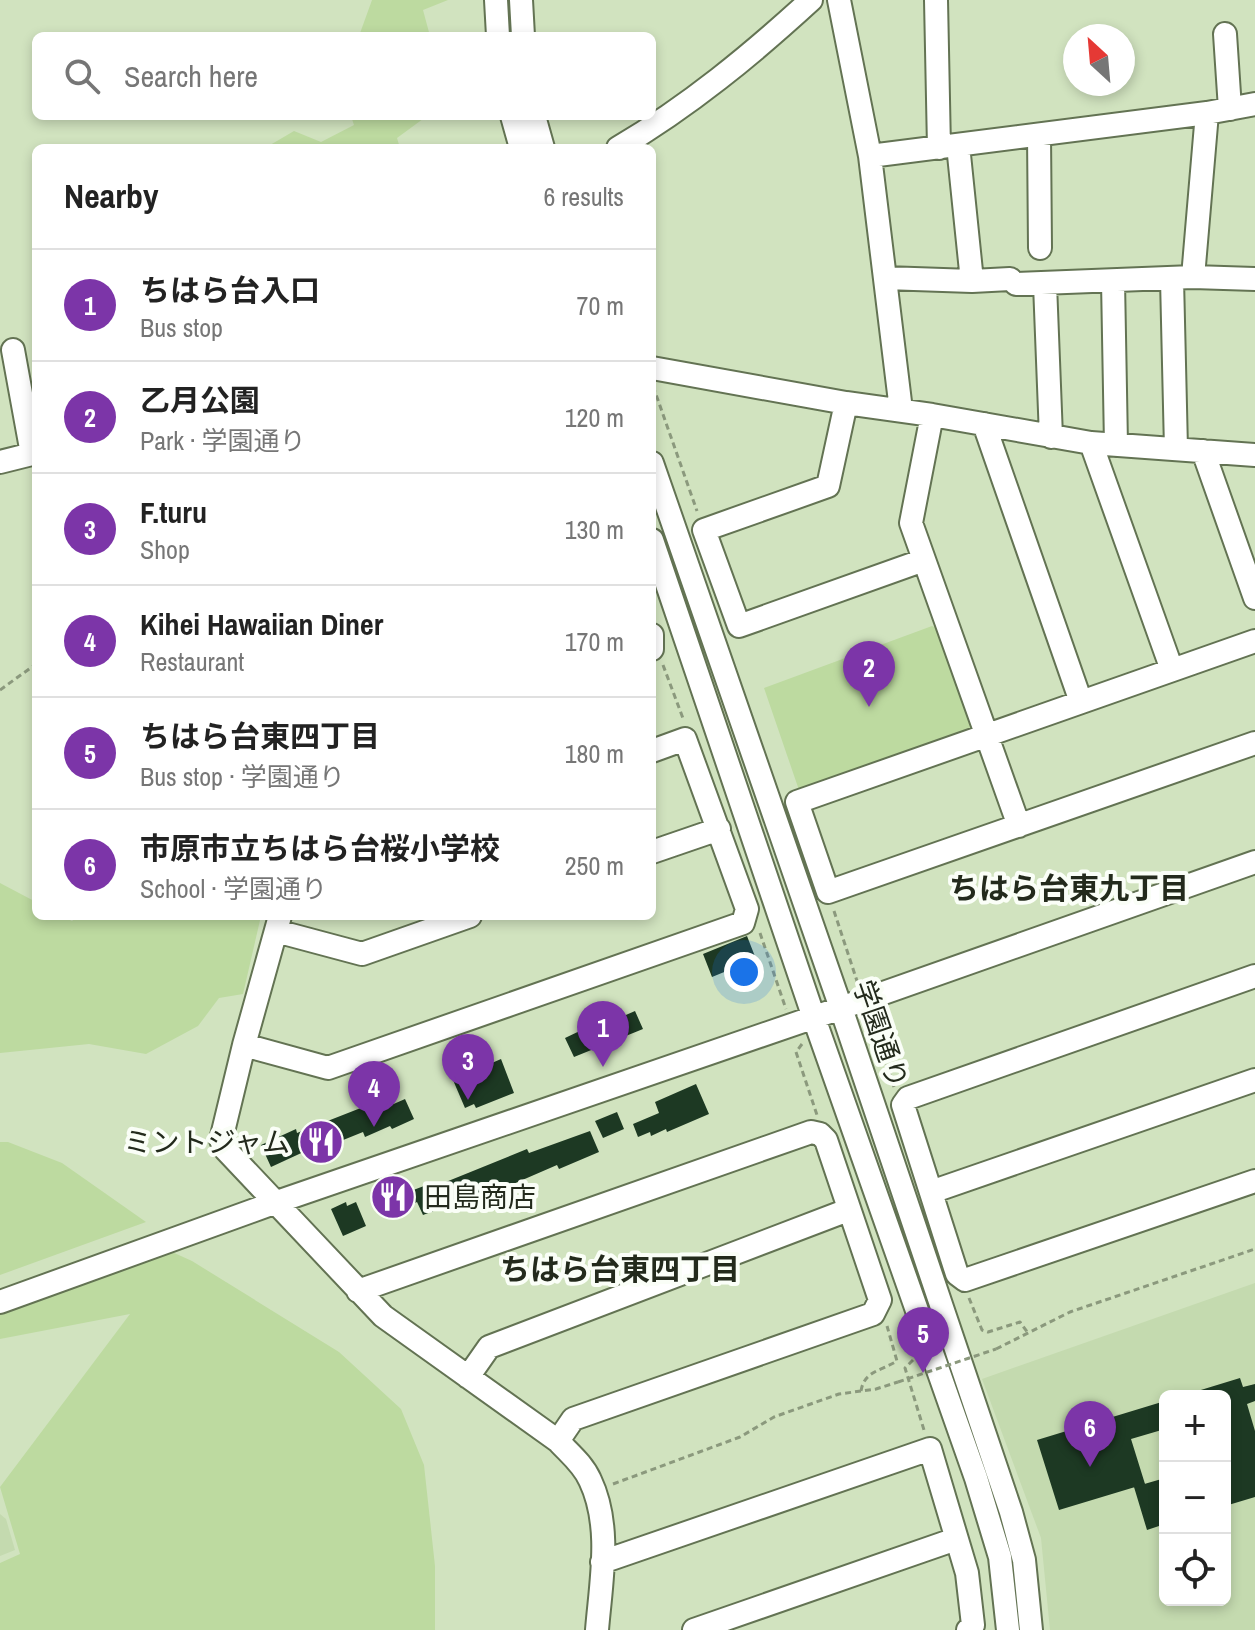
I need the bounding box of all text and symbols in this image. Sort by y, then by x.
north arrow [1063,24,1135,96]
search box [32,32,656,120]
icon: search [60,54,104,98]
text: Search here [124,56,258,96]
text: Nearby [64,173,159,219]
text: 6 results [543,179,624,214]
text: ちはら台入口 [140,270,320,310]
text: 1 [84,288,96,323]
text: 70 m [577,288,624,323]
text: Bus stop [140,310,223,345]
text: 乙月公園 [140,380,260,420]
text: 2 [84,400,96,435]
text: 120 m [565,400,624,435]
text: Park · 学園通り [140,423,306,458]
text: F.turu [140,492,207,532]
text: 3 [84,512,96,547]
text: 130 m [565,512,624,547]
text: Shop [140,532,190,567]
text: Kihei Hawaiian Diner [140,604,383,644]
text: 4 [84,624,96,659]
text: 170 m [565,624,624,659]
pin: 2 [843,641,895,707]
text: Restaurant [140,644,244,679]
text: ちはら台東四丁目 [140,716,380,756]
text: 5 [84,736,96,771]
text: 180 m [565,736,624,771]
text: Bus stop · 学園通り [140,759,345,794]
text: 市原市立ちはら台桜小学校 [140,828,500,868]
text: 6 [84,848,96,883]
text: 250 m [565,848,624,883]
district label: ちはら台東九丁目 [949,868,1189,908]
text: School · 学園通り [140,871,327,906]
your location [724,952,764,992]
street label: 学園通り [845,975,917,1093]
pin: 1 [577,1001,629,1067]
pin: 3 [442,1034,494,1100]
pin: 4 [348,1061,400,1127]
restaurant icon: ミントジャム [297,1118,345,1166]
place label: ミントジャム [123,1123,290,1161]
restaurant icon: 田島商店 [369,1173,417,1221]
place label: 田島商店 [424,1178,536,1216]
district label: ちはら台東四丁目 [500,1249,740,1289]
pin: 5 [897,1307,949,1373]
map controls [1159,1390,1231,1606]
button: + [1159,1390,1231,1462]
pin: 6 [1064,1401,1116,1467]
button: − [1159,1462,1231,1534]
button: locate [1159,1534,1231,1606]

